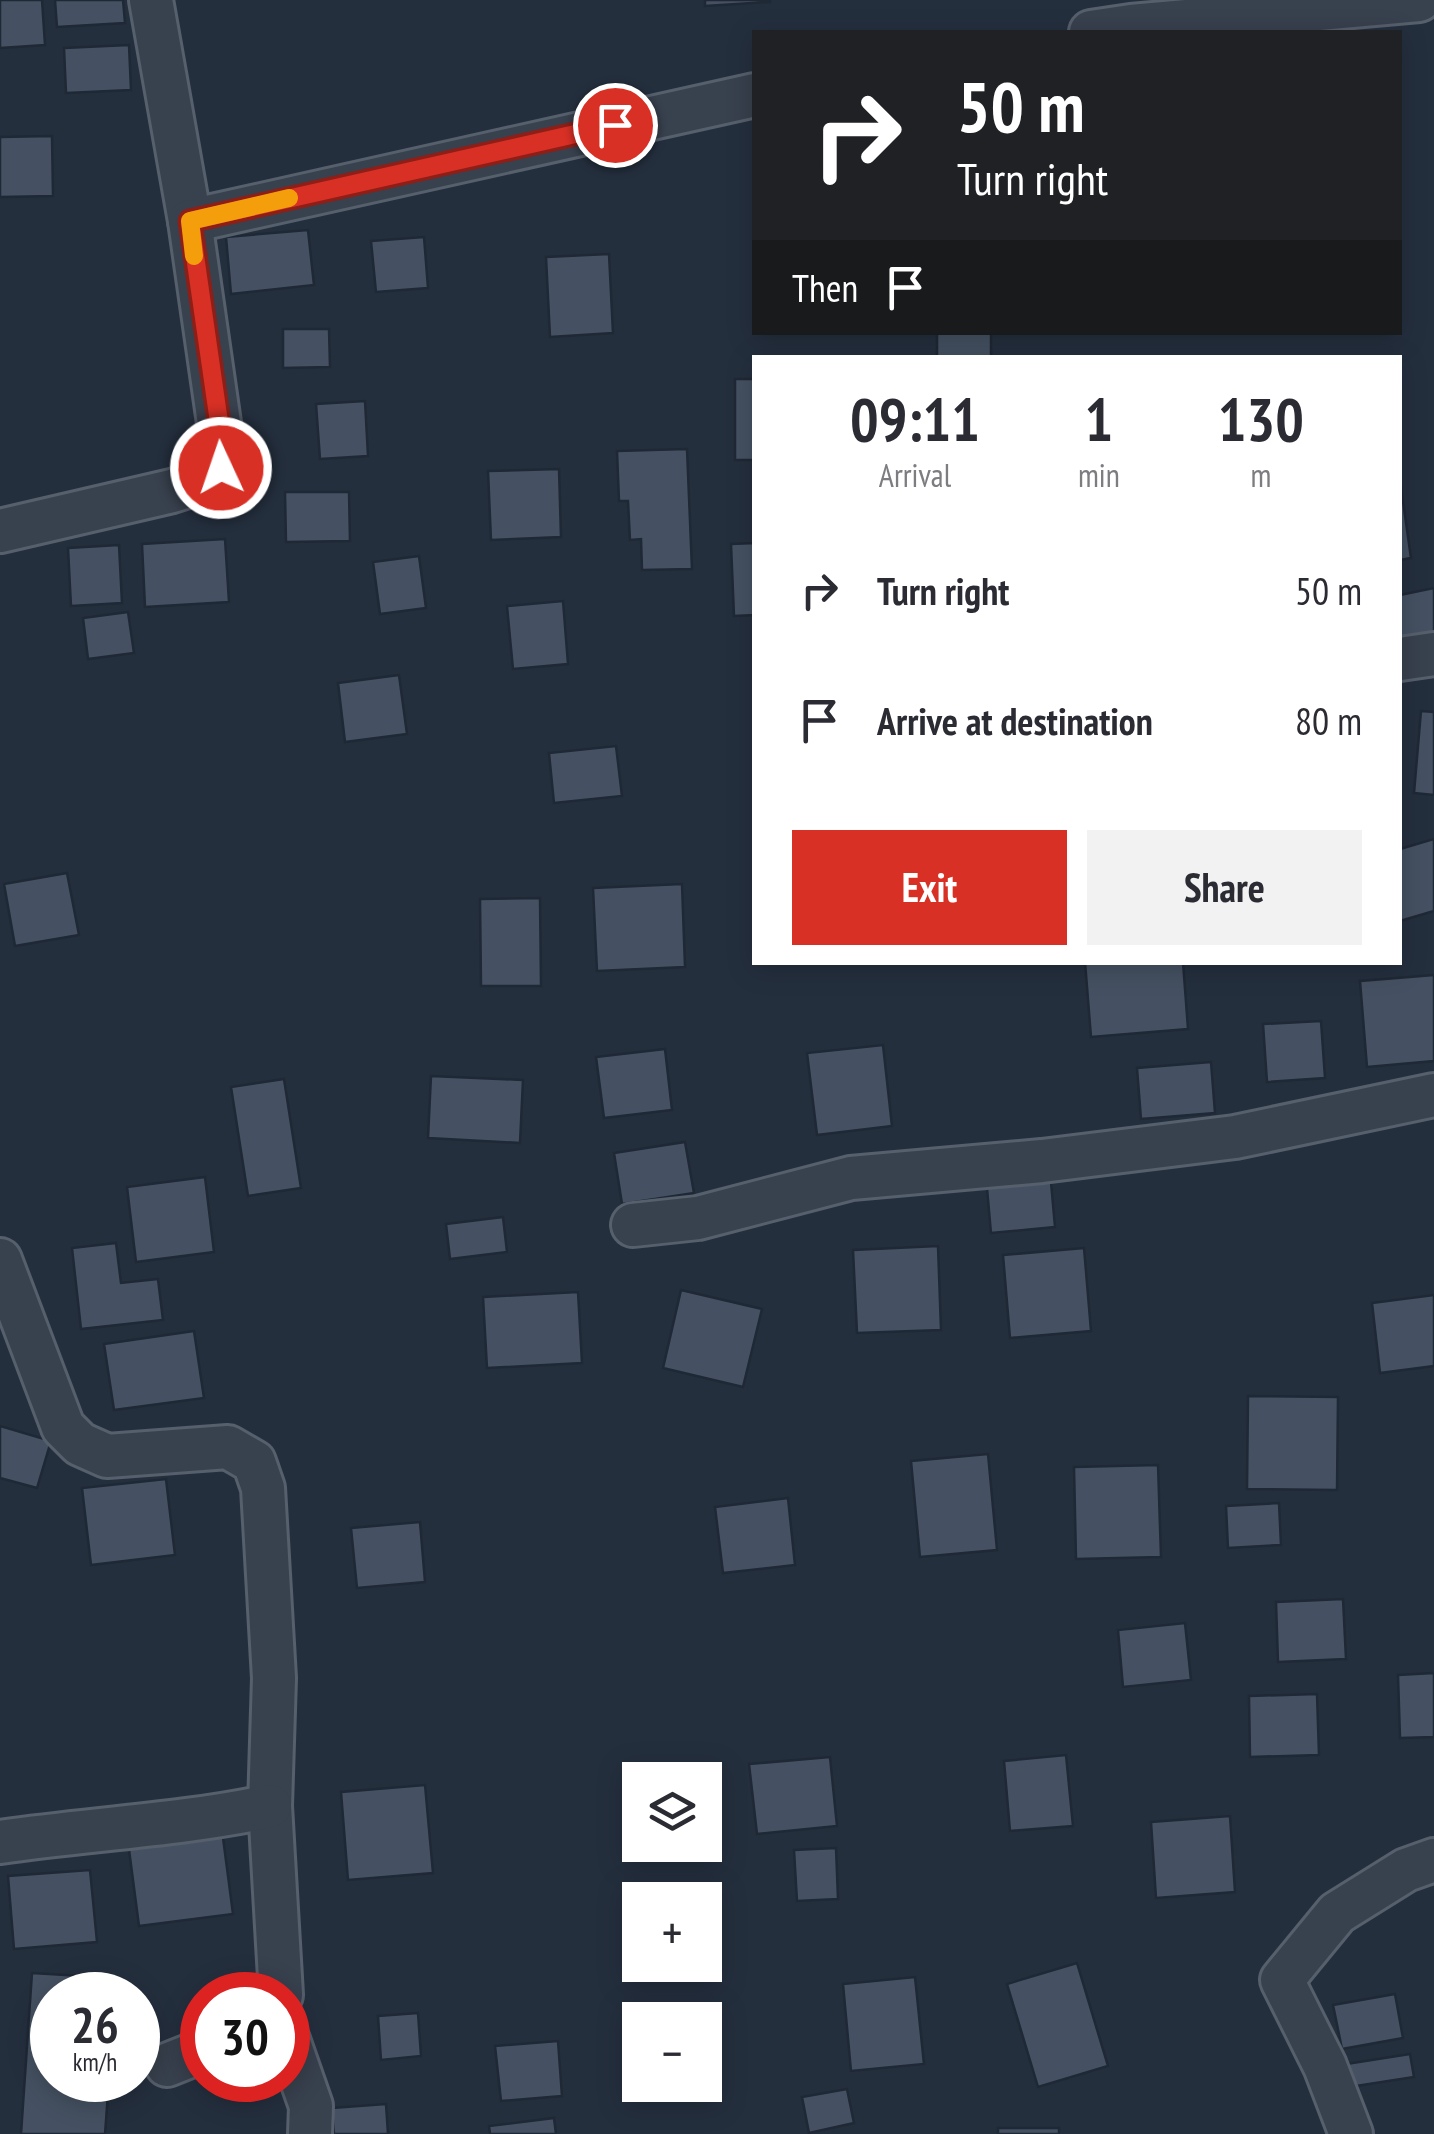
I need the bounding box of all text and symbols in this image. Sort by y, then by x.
text: 50 m [957,61,1085,151]
icon: right [792,70,922,200]
pin [573,83,658,168]
icon: arrive [588,98,643,153]
text: Turn right [957,149,1108,207]
icon: arrive [878,260,933,315]
text: Then [792,263,858,312]
text: 09:11 [850,380,980,458]
text: 1 [1085,380,1113,458]
text: 130 [1218,380,1304,458]
position arrow [169,416,273,520]
text: Arrival [879,454,951,496]
text: min [1078,454,1120,496]
text: m [1250,454,1271,496]
icon: right [792,563,847,618]
text: Turn right [877,566,1009,615]
text: 50 m [1295,566,1362,615]
icon: arrive [792,693,847,748]
text: Arrive at destination [877,696,1153,745]
text: 80 m [1295,696,1362,745]
button: Exit [792,830,1067,945]
button: Share [1087,830,1362,945]
map controls [622,1762,722,2102]
button: layers [622,1762,722,1862]
button: + [622,1882,722,1982]
speed limit sign: 30 [180,1972,310,2102]
text: 26 [71,1992,119,2057]
button: − [622,2002,722,2102]
text: km/h [73,2046,117,2078]

